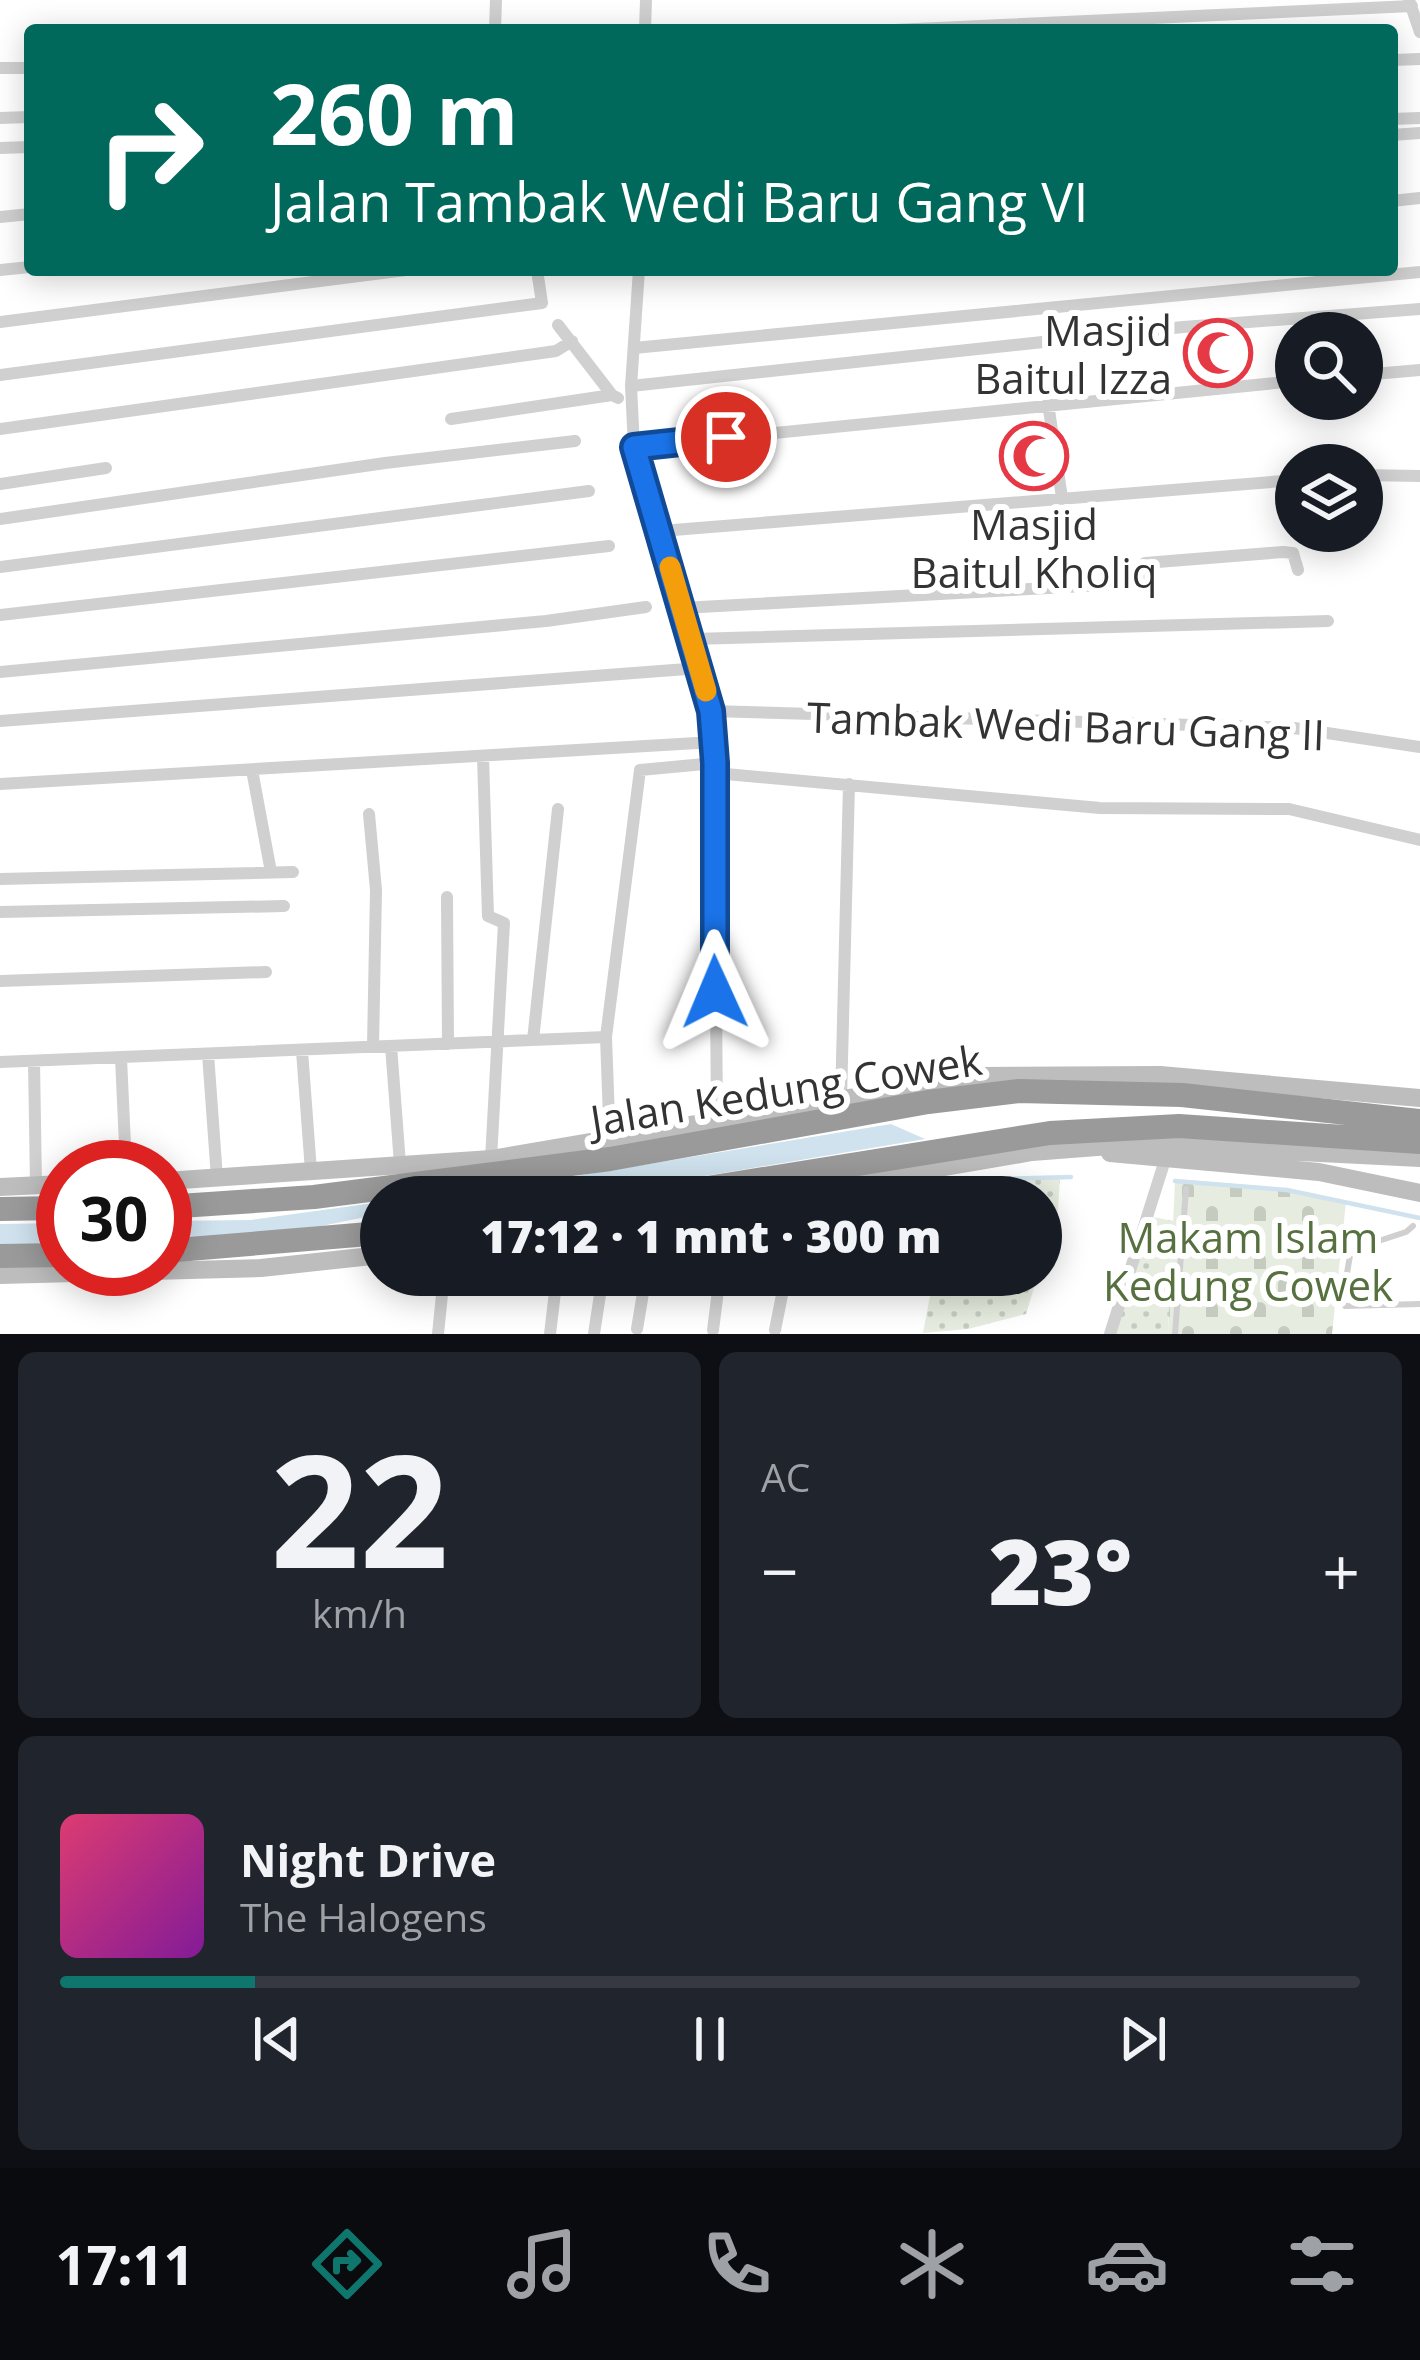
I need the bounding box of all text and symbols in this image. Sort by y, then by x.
text: 260 m [270,55,518,170]
icon: right [72,72,228,228]
text: Jalan Tambak Wedi Baru Gang VI [270,164,1088,238]
place label: Masjid Baitul Izza [974,301,1172,406]
map controls [1275,312,1383,552]
button: search [1275,312,1383,420]
mosque icon: Masjid Baitul Izza [1183,318,1253,388]
pin [675,386,777,488]
icon: arrive [693,404,759,470]
mosque icon: Masjid Baitul Kholiq [999,421,1069,491]
button: layers [1275,444,1383,552]
place label: Masjid Baitul Kholiq [911,495,1157,600]
street label: Tambak Wedi Baru Gang II [806,687,1326,763]
position arrow [652,929,778,1055]
street label: Jalan Kedung Cowek [582,1030,986,1149]
speed limit sign: 30 [36,1140,192,1296]
text: 17:12 · 1 mnt · 300 m [481,1205,941,1266]
park label: Makam Islam Kedung Cowek [1103,1208,1393,1313]
text: 22 [270,1401,449,1614]
text: AC [761,1450,810,1503]
text: 23° [989,1509,1132,1631]
text: − [761,1525,799,1615]
text: + [1322,1525,1360,1615]
text: km/h [312,1586,407,1639]
text: Night Drive [240,1829,496,1890]
text: The Halogens [240,1890,487,1943]
icon: previous [244,2006,310,2072]
icon: pause [677,2006,743,2072]
icon: next [1110,2006,1176,2072]
icon: directions [305,2222,389,2306]
icon: music [500,2222,584,2306]
icon: phone [695,2222,779,2306]
icon: climate [890,2222,974,2306]
icon: car [1085,2222,1169,2306]
icon: filters [1280,2222,1364,2306]
text: 17:11 [56,2227,194,2301]

